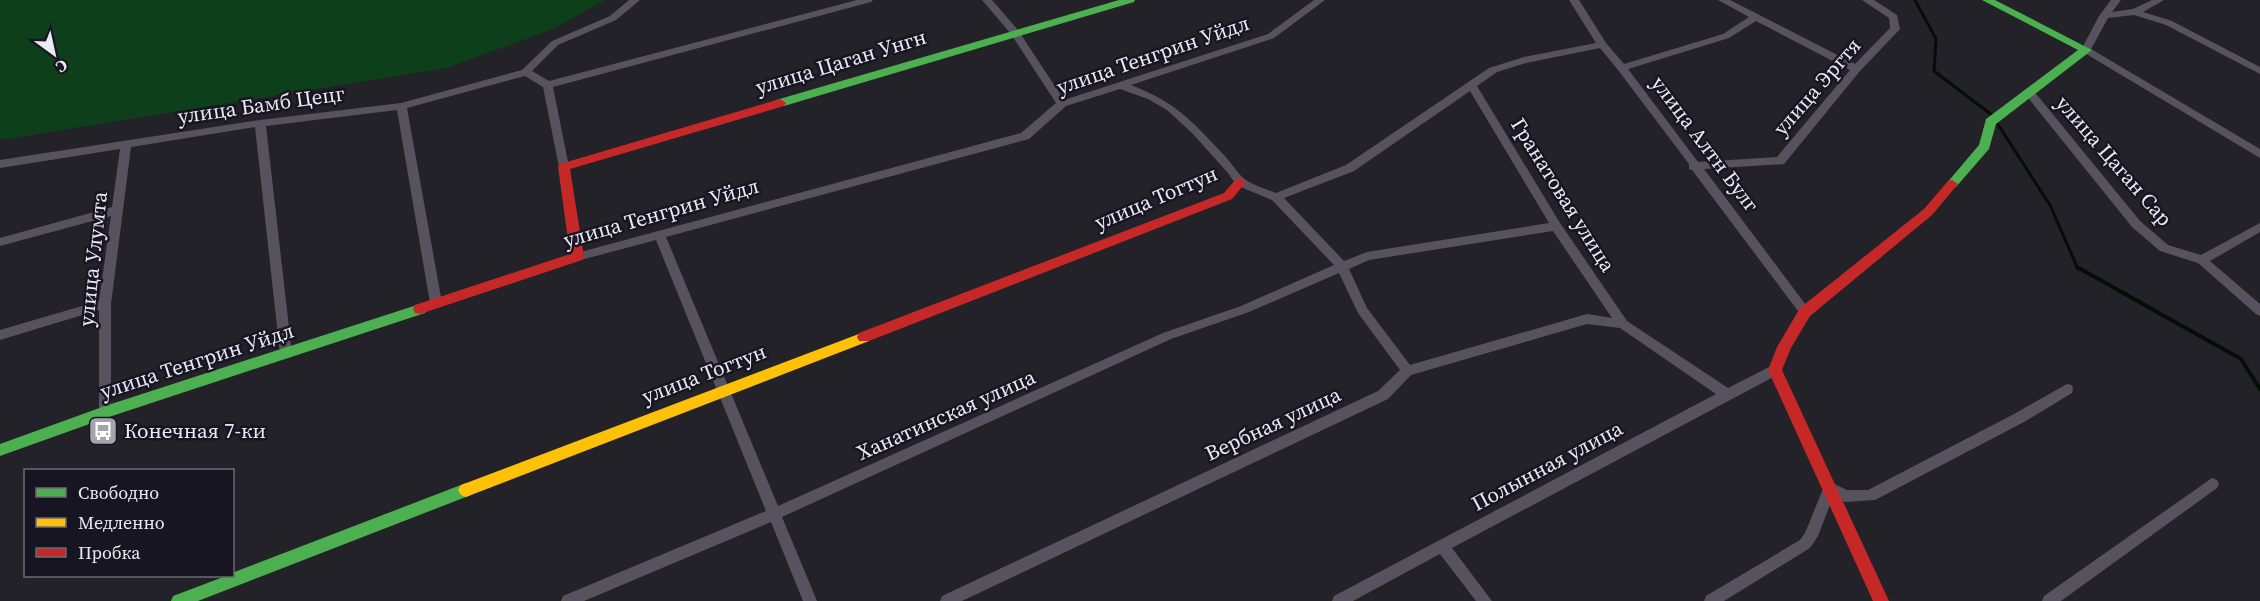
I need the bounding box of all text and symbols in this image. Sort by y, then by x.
street label: улица Тенгрин Уйдл [1053,8,1253,101]
street label: улица Цаган Унгн [752,22,930,101]
north arrow [24,24,84,84]
street label: улица Эргтя [1766,32,1867,142]
text: С [52,55,72,79]
street label: улица Алтн Булг [1645,70,1766,218]
street label: улица Бамб Цецг [176,78,346,131]
street label: улица Цаган Сар [2050,89,2179,232]
street label: Гранатовая улица [1504,112,1623,278]
street label: улица Тогтун [1090,159,1222,236]
street label: улица Тенгрин Уйдл [560,171,762,254]
street label: улица Улумта [71,190,114,328]
street label: улица Тенгрин Уйдл [96,316,297,406]
street label: улица Тогтун [637,337,770,411]
street label: Ханатинская улица [852,362,1040,467]
street label: Вербная улица [1200,379,1346,468]
street label: Полынная улица [1466,413,1628,518]
bus stop icon: Конечная 7-ки [87,415,119,447]
place label: Конечная 7-ки [124,416,266,445]
legend [24,469,234,577]
text: Свободно [78,480,159,505]
text: Медленно [78,510,165,535]
text: Пробка [78,540,141,565]

